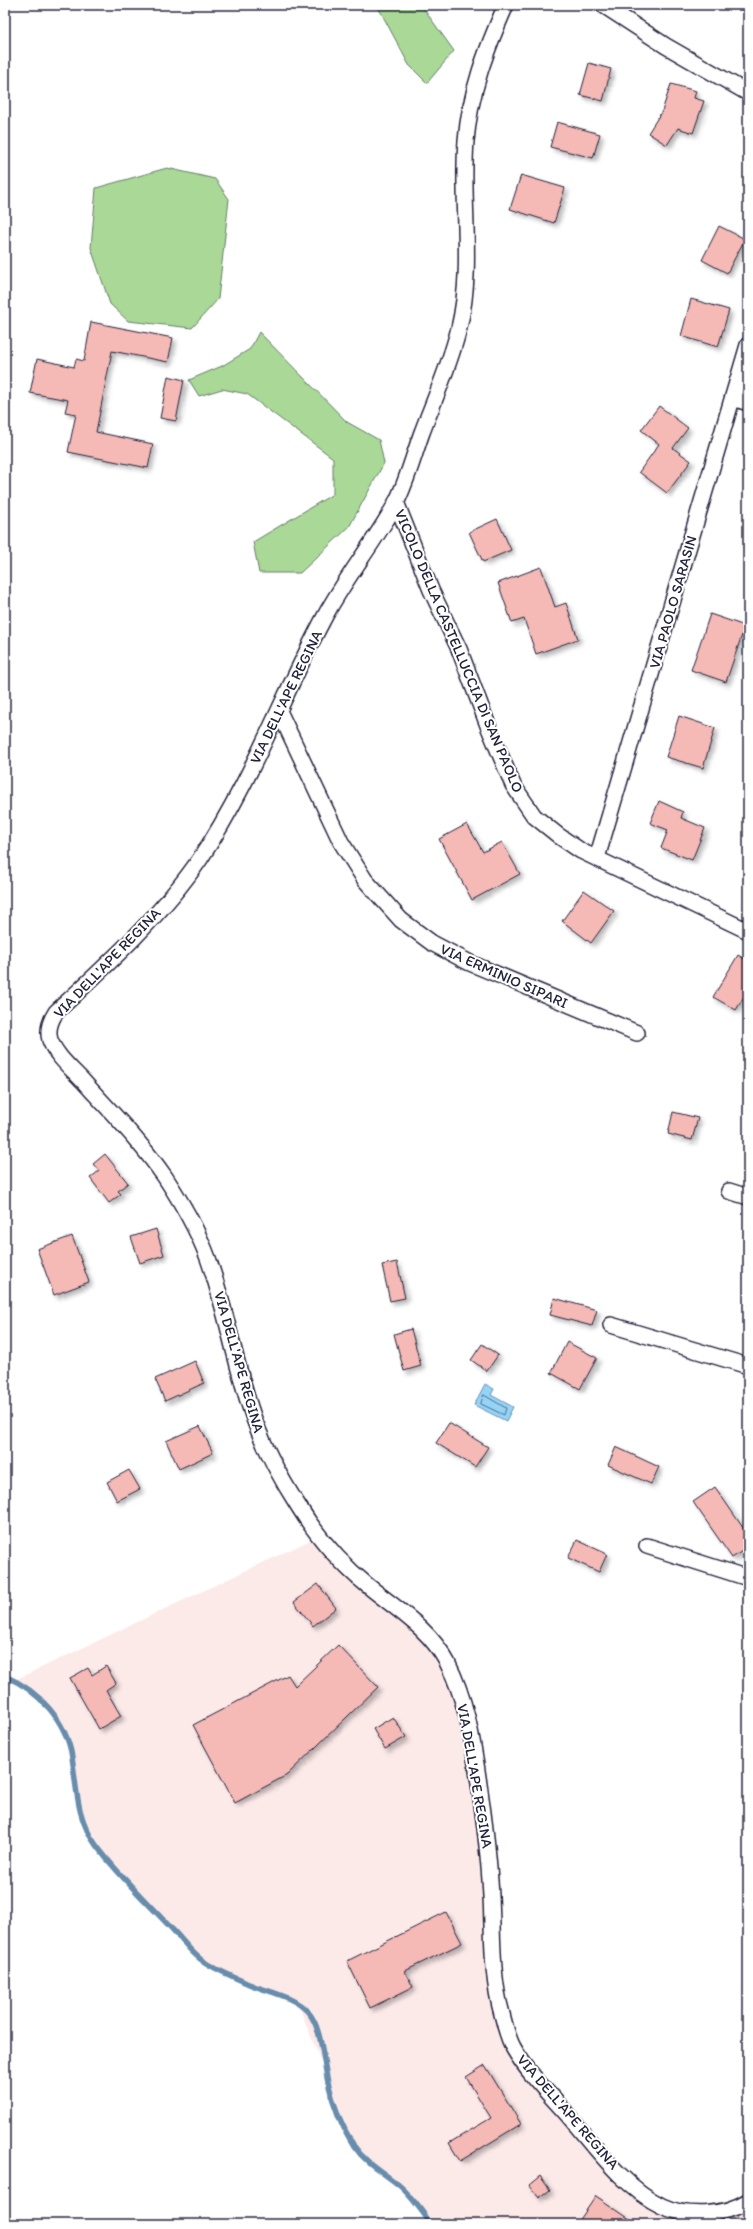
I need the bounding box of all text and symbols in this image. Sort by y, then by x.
street label: VICOLO DELLA CASTELLUCCIA DI SAN PAOLO [391,507,527,796]
street label: VIA PAOLO SARASIN [645,533,701,671]
street label: VIA DELL'APE REGINA [246,627,326,767]
street label: VIA DELL'APE REGINA [50,904,165,1022]
street label: VIA ERMINIO SIPARI [437,940,571,1012]
street label: VIA DELL'APE REGINA [210,1289,268,1435]
street label: VIA DELL'APE REGINA [453,1702,497,1850]
street label: VIA DELL'APE REGINA [513,2051,623,2173]

